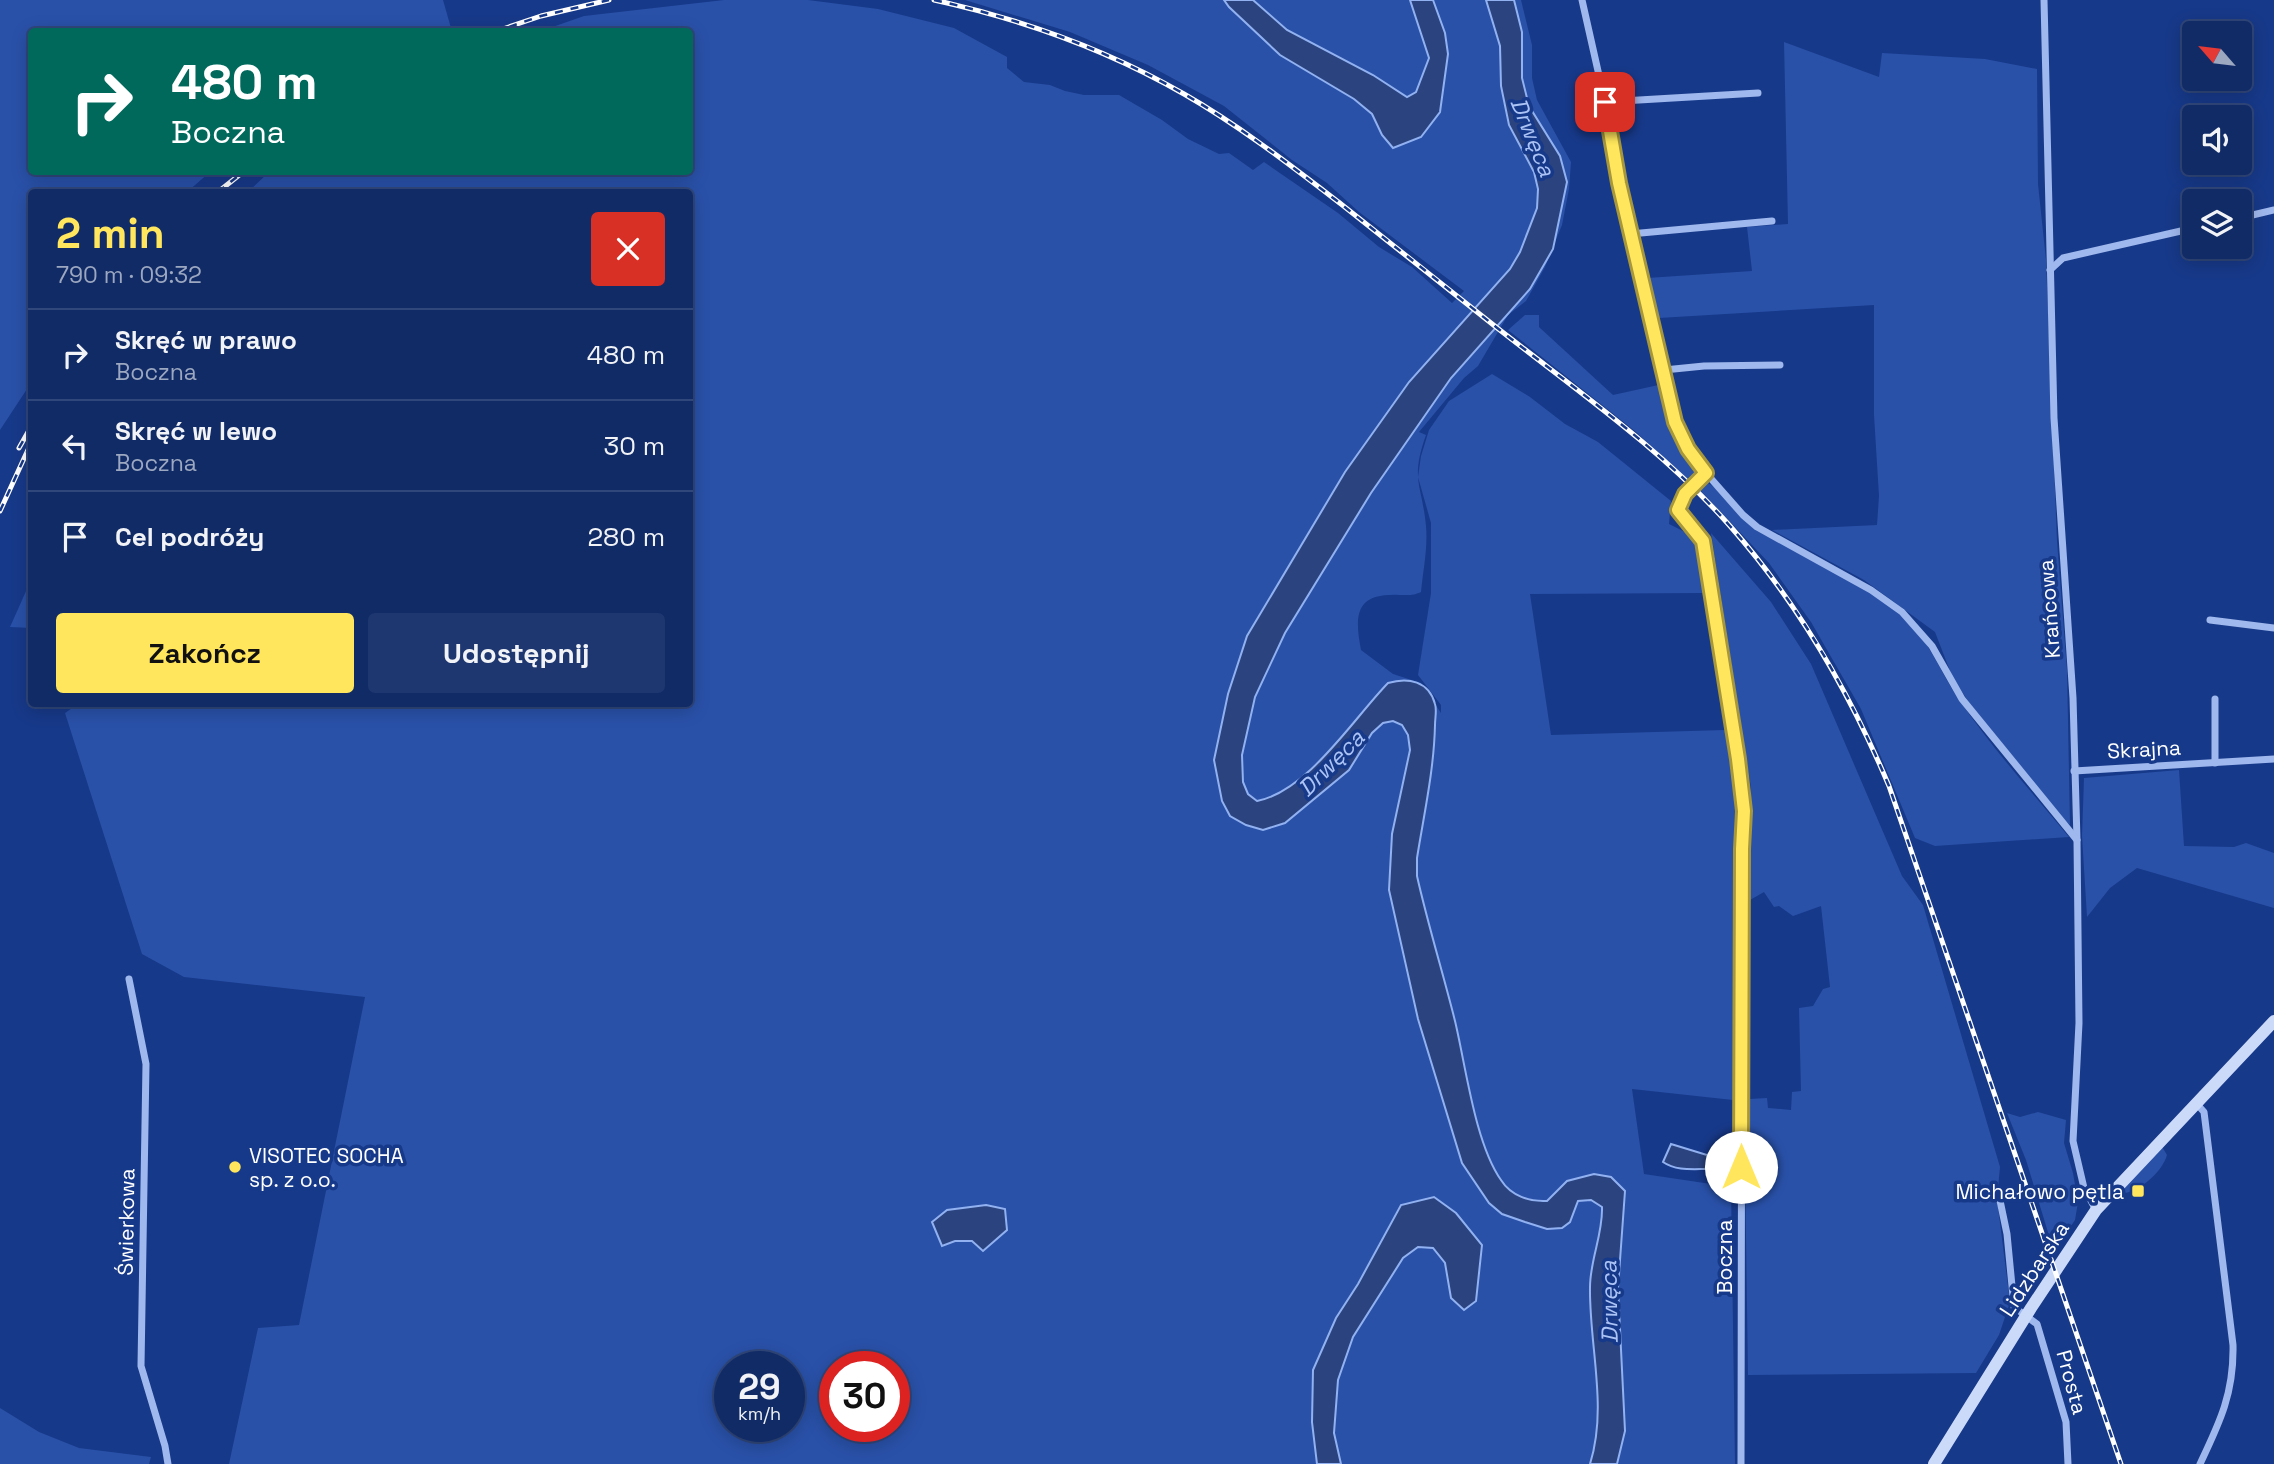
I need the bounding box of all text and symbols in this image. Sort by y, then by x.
north arrow [2182,21,2252,91]
map controls [2182,21,2252,259]
text: 480 m [171,51,318,113]
icon: right [56,56,147,147]
pin [1575,72,1635,132]
icon: arrive [1586,83,1624,121]
water label: Drwęca [1504,93,1563,182]
button: sound [2182,105,2252,175]
text: Boczna [171,112,285,152]
button: layers [2182,189,2252,259]
text: 2 min [56,207,165,260]
button: close [591,212,665,286]
text: 790 m · 09:32 [56,260,202,290]
text: Skręć w prawo [115,323,297,357]
icon: right [56,336,94,374]
text: 480 m [587,338,665,372]
text: Boczna [115,357,197,387]
text: Skręć w lewo [115,414,277,448]
icon: left [56,427,94,465]
text: 30 m [604,429,665,463]
text: Boczna [115,448,197,478]
icon: arrive [56,518,94,556]
text: Cel podróży [115,520,264,554]
text: 280 m [587,520,665,554]
street label: Krańcowa [2032,558,2066,660]
button: Zakończ [56,613,354,693]
button: Udostępnij [368,613,665,693]
water label: Drwęca [1291,723,1371,803]
street label: Skrajna [2106,734,2182,764]
position arrow [1704,1130,1778,1204]
place label: VISOTEC SOCHA sp. z o.o. [249,1142,404,1193]
marker: VISOTEC SOCHA sp. z o.o. [227,1159,243,1175]
street label: Świerkowa [112,1168,140,1276]
place label: Michałowo pętla [1955,1178,2124,1205]
marker: Michałowo pętla [2130,1183,2146,1199]
street label: Lidzbarska [1993,1216,2075,1322]
street label: Boczna [1711,1220,1738,1294]
water label: Drwęca [1593,1260,1625,1344]
street label: Prosta [2050,1347,2094,1417]
speed limit sign: 30 [819,1351,910,1442]
text: 29 [738,1365,781,1409]
text: km/h [738,1402,781,1425]

